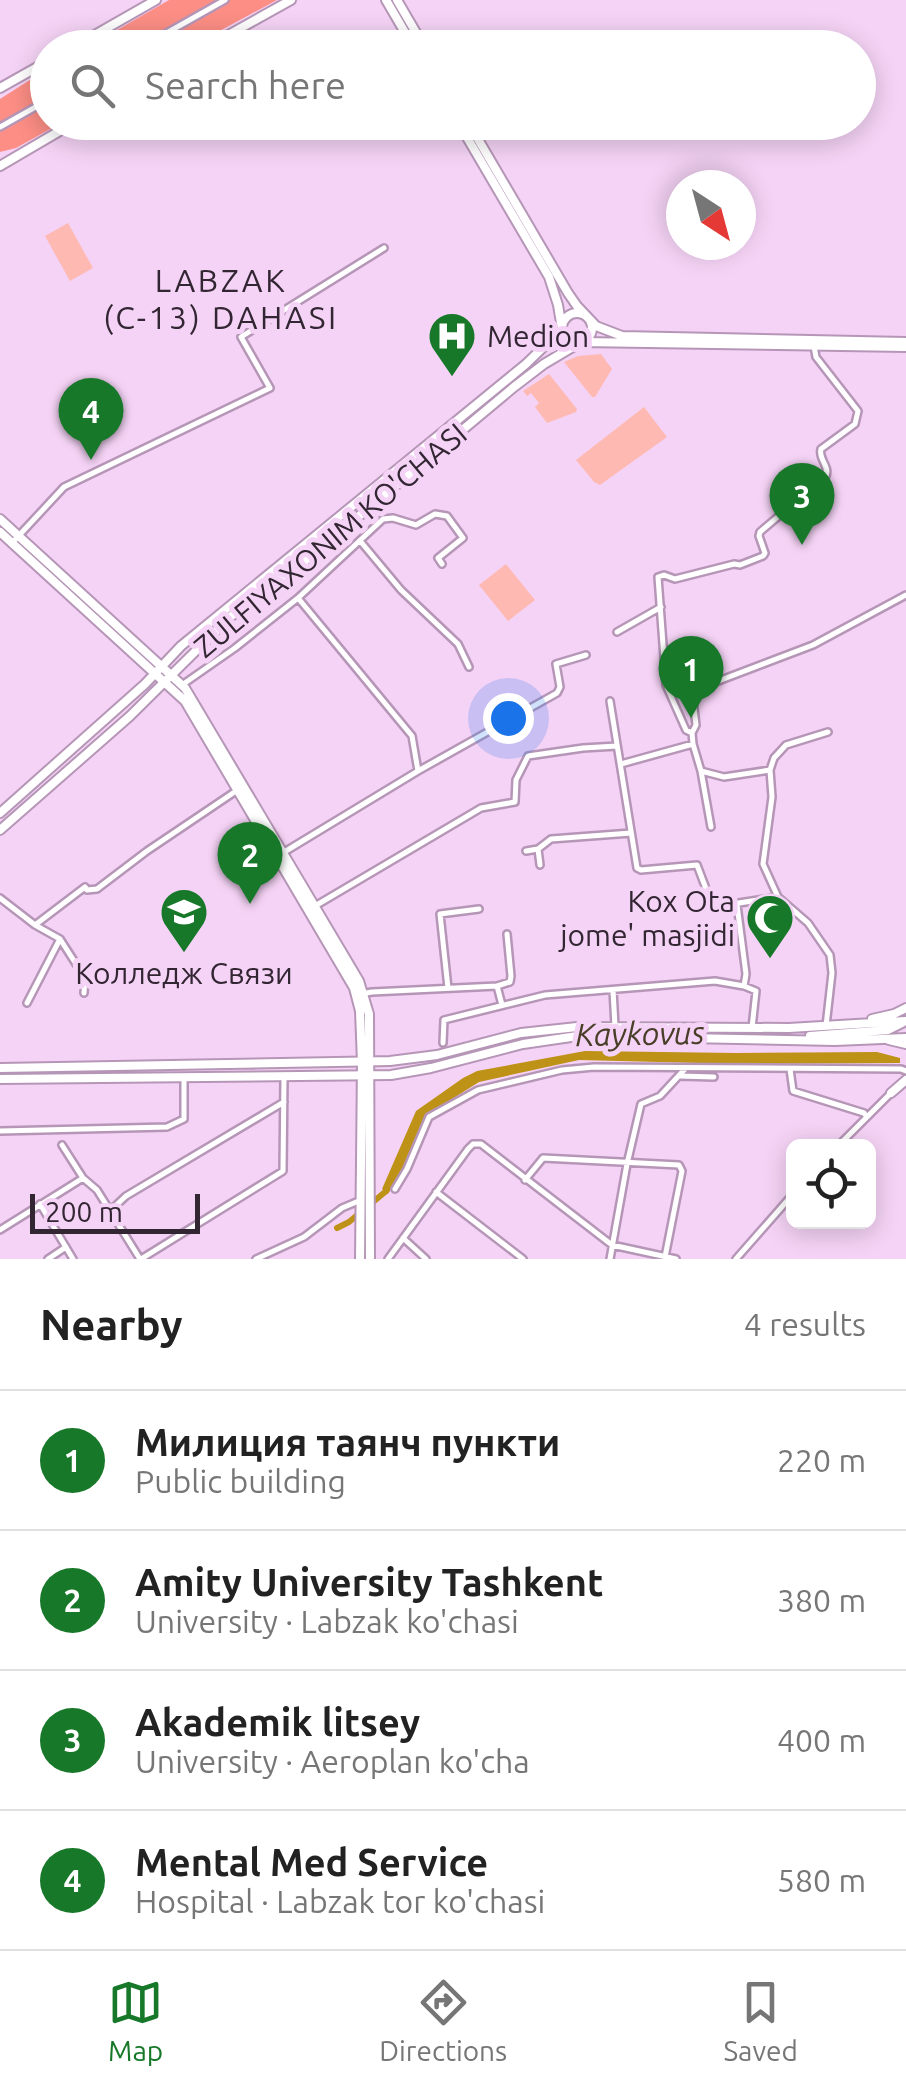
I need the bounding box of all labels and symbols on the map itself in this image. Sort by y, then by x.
north arrow [666,170,756,260]
district label: LABZAK (C-13) DAHASI [103,262,339,335]
hospital icon: Medion [426,310,478,378]
place label: Medion [487,319,589,353]
pin: 4 [58,378,124,460]
street label: ZULFIYAXONIM KO'CHASI [187,416,473,664]
pin: 3 [770,462,834,545]
pin: 1 [658,636,724,718]
your location [483,693,534,744]
pin: 2 [218,822,282,904]
place label: Kox Ota jome' masjidi [558,884,735,952]
school or university icon: Колледж Связи [158,886,210,954]
mosque icon: Kox Ota jome' masjidi [744,892,796,960]
place label: Колледж Связи [75,956,293,990]
water label: Kaykovus [575,1014,705,1052]
scale bar [30,1189,200,1234]

